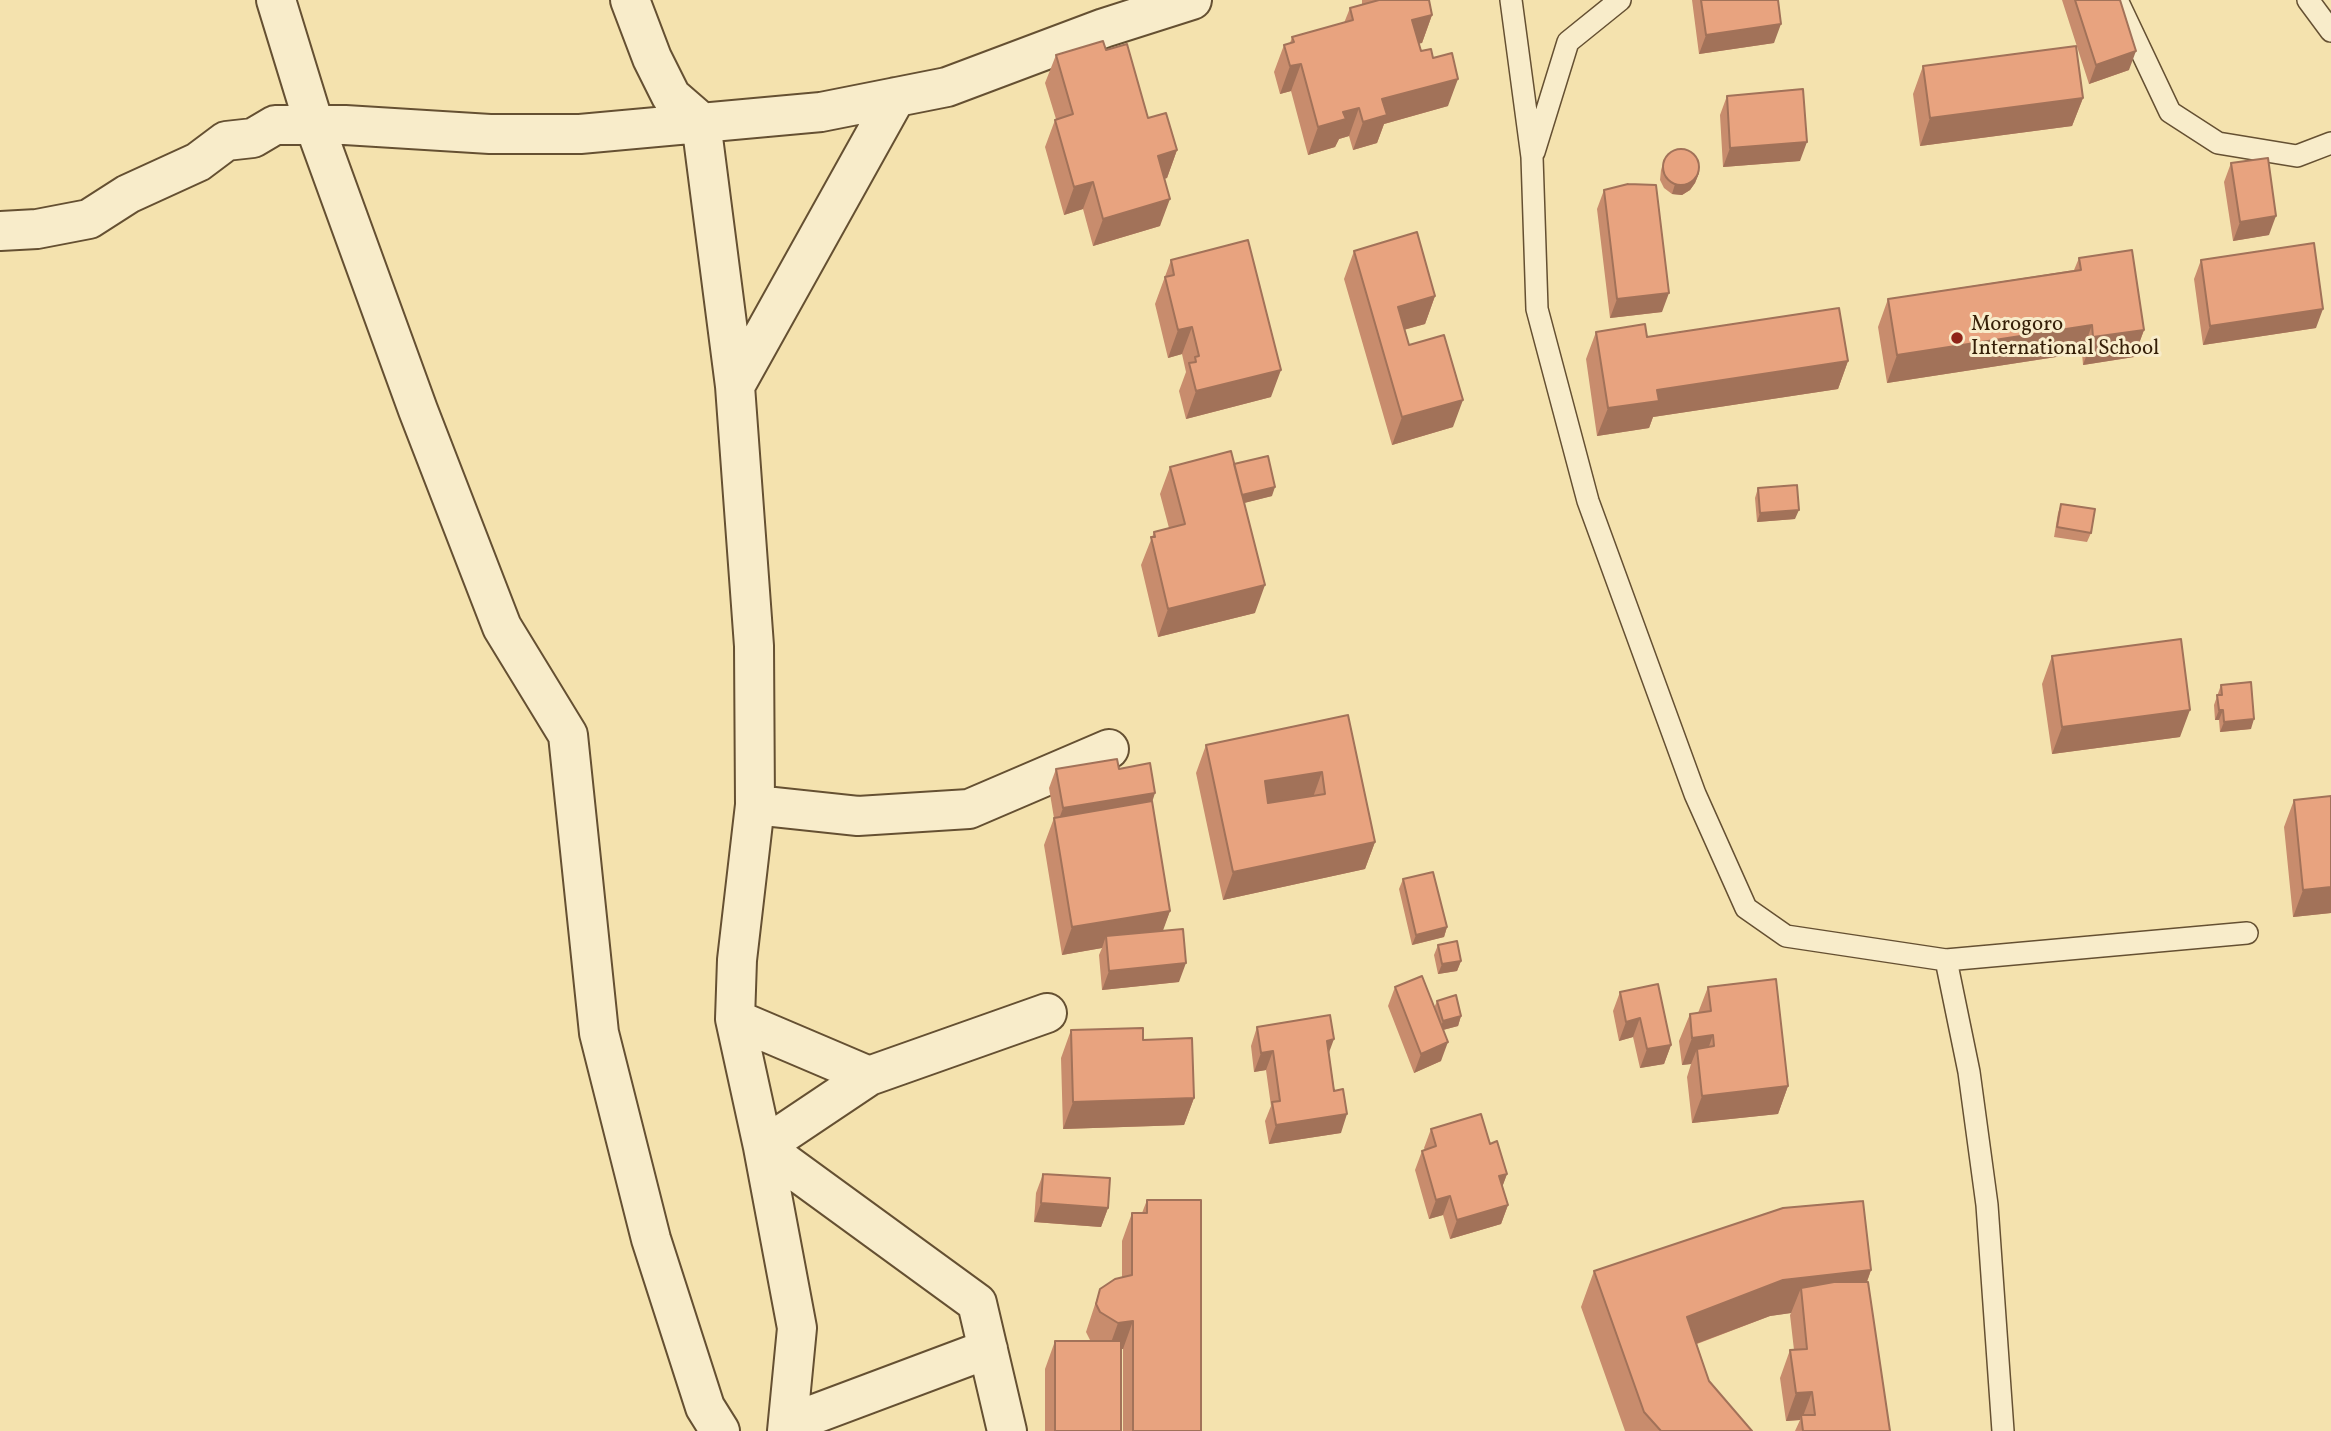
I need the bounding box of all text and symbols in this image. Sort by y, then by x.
place label: Morogoro International School [1971,313,2159,363]
marker: Morogoro International School [1949,330,1965,346]

